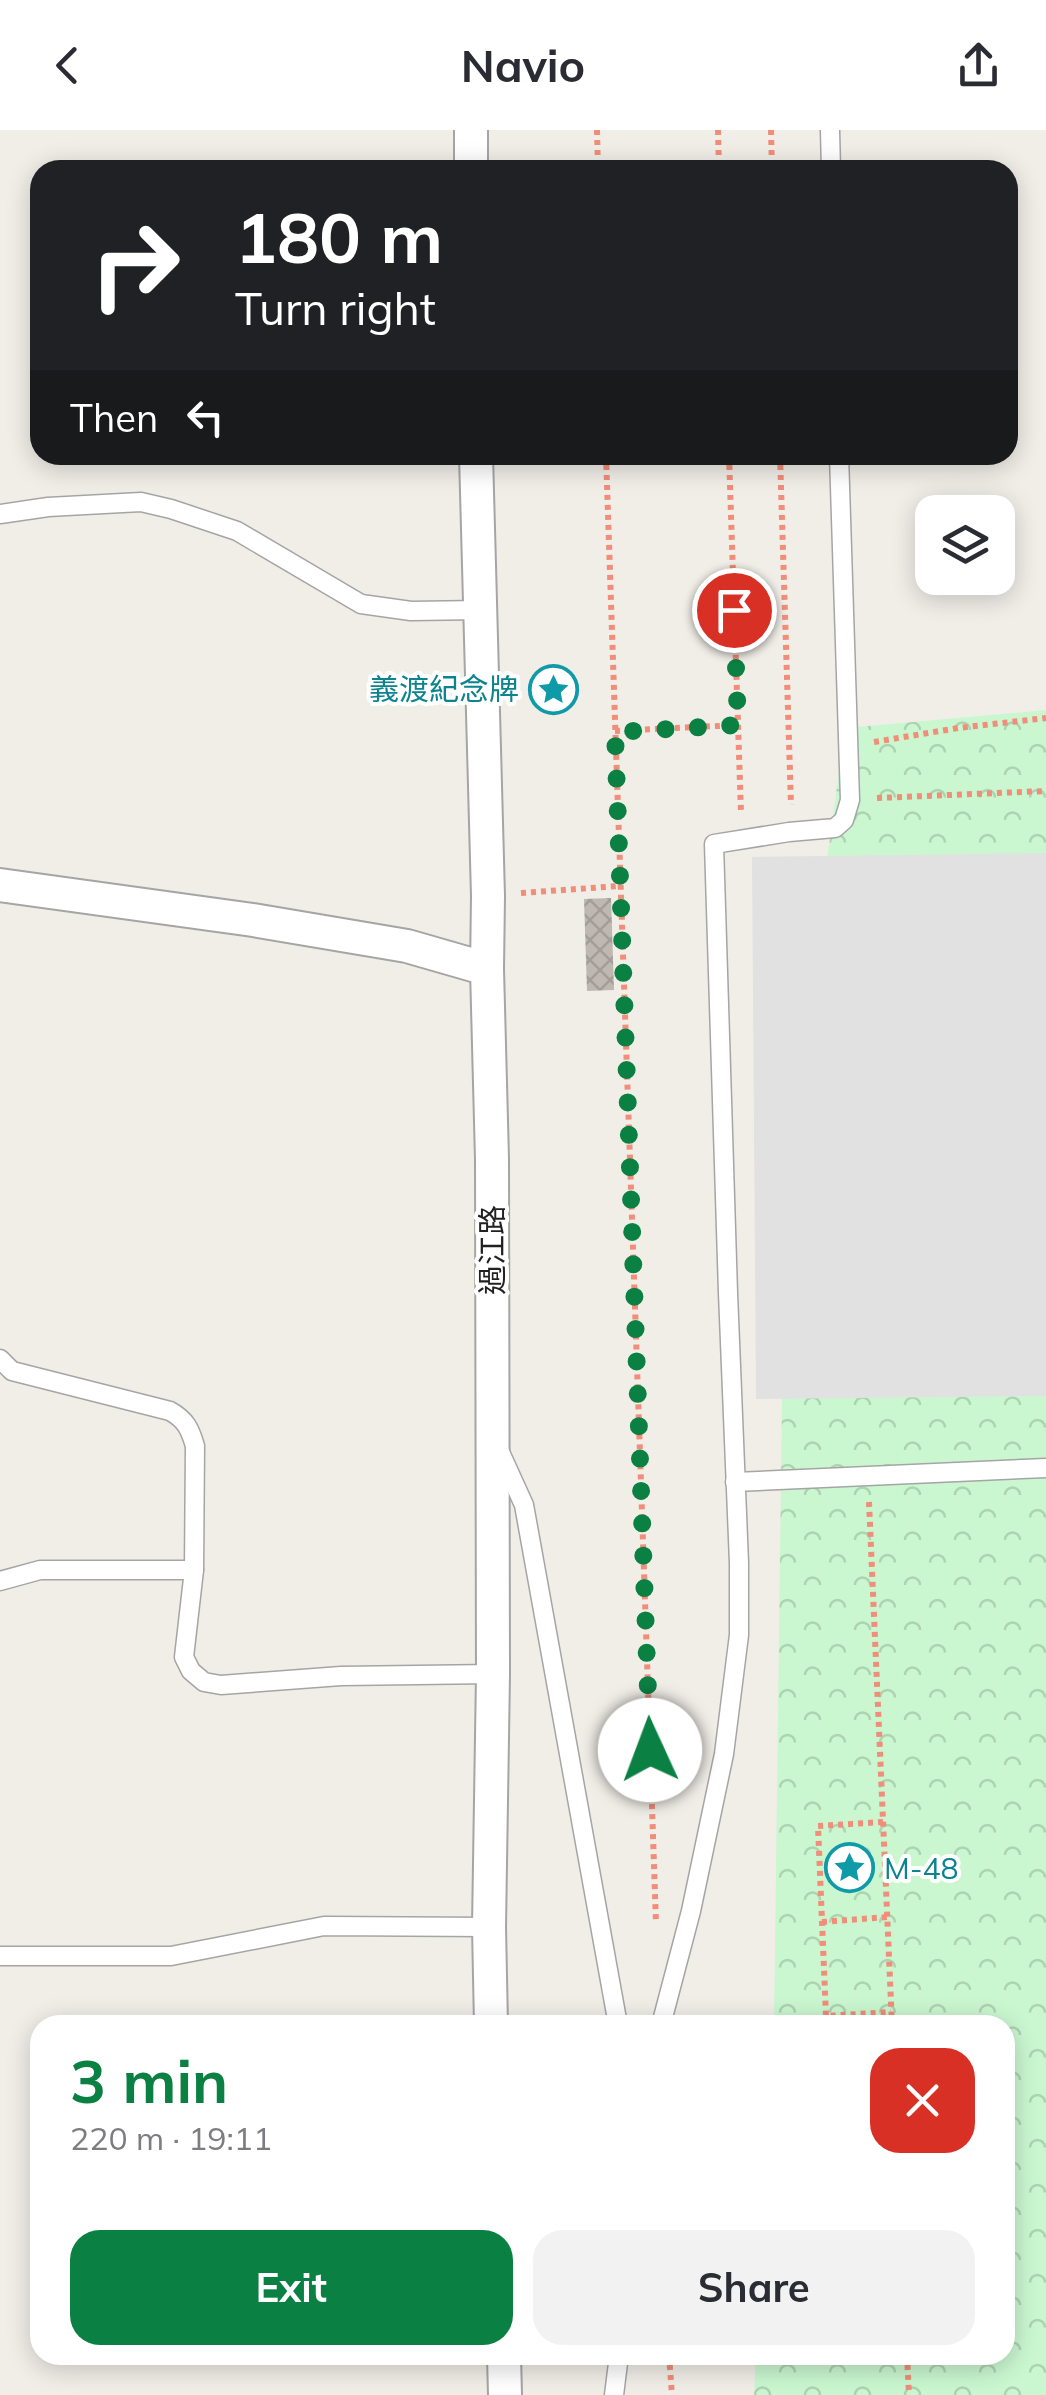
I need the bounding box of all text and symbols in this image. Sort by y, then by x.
text: Navio [461,37,585,93]
icon: back [40,38,95,93]
icon: share [951,38,1006,93]
text: 180 m [235,193,443,281]
icon: right [70,200,200,330]
text: Turn right [235,280,436,336]
icon: left [178,390,233,445]
text: Then [70,394,158,442]
map controls [915,495,1015,595]
button: layers [915,495,1015,595]
pin [692,568,777,653]
icon: arrive [707,583,762,638]
place icon: 義渡紀念牌 [528,663,580,715]
place label: 義渡紀念牌 [369,670,519,708]
street label: 過江路 [473,1205,511,1295]
position arrow [598,1698,702,1802]
place icon: M-48 [823,1842,875,1894]
place label: M-48 [884,1849,959,1887]
text: 3 min [70,2043,228,2118]
button: close [870,2048,975,2153]
text: 220 m · 19:11 [70,2118,272,2158]
button: Exit [70,2230,513,2345]
button: Share [533,2230,975,2345]

